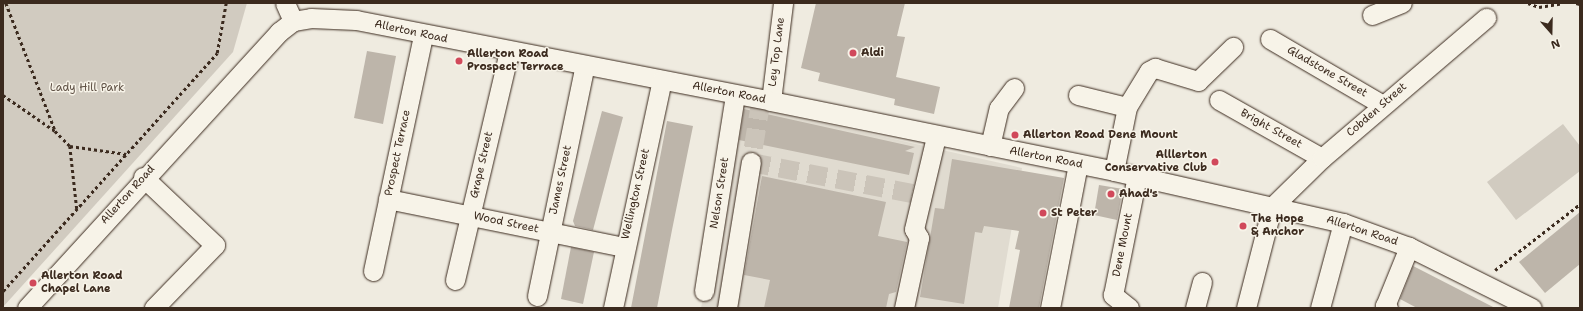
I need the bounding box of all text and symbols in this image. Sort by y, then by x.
north arrow [1531,12,1571,52]
street label: Ley Top Lane [766,17,788,87]
street label: Allerton Road [373,18,449,46]
text: N [1549,35,1562,52]
street label: Gladstone Street [1284,44,1370,100]
place label: Aldi [861,46,884,60]
place label: Allerton Road Prospect Terrace [467,48,564,74]
marker: Aldi [848,48,858,58]
marker: Allerton Road Prospect Terrace [454,56,464,66]
street label: Allerton Road [691,79,767,107]
street label: Cobden Street [1344,80,1410,140]
park label: Lady Hill Park [50,81,124,95]
street label: Bright Street [1238,107,1304,151]
street label: Prospect Terrace [382,109,414,197]
place label: Allerton Road Dene Mount [1023,128,1178,142]
street label: Grape Street [468,130,496,200]
marker: Allerton Road Dene Mount [1010,130,1020,140]
street label: James Street [547,144,575,216]
street label: Allerton Road [1008,144,1084,172]
street label: Wellington Street [619,147,653,241]
place label: Alllerton Conservative Club [1105,149,1207,175]
street label: Nelson Street [708,156,732,230]
marker: Alllerton Conservative Club [1210,157,1220,167]
street label: Allerton Road [98,163,158,227]
place label: Ahad's [1119,187,1158,201]
marker: Ahad's [1106,189,1116,199]
place label: St Peter [1051,206,1097,220]
marker: St Peter [1038,208,1048,218]
street label: Wood Street [472,210,540,236]
street label: Dene Mount [1110,212,1136,278]
place label: The Hope & Anchor [1251,213,1304,239]
street label: Allerton Road [1325,213,1399,249]
marker: The Hope & Anchor [1238,221,1248,231]
place label: Allerton Road Chapel Lane [41,270,123,296]
marker: Allerton Road Chapel Lane [28,278,38,288]

